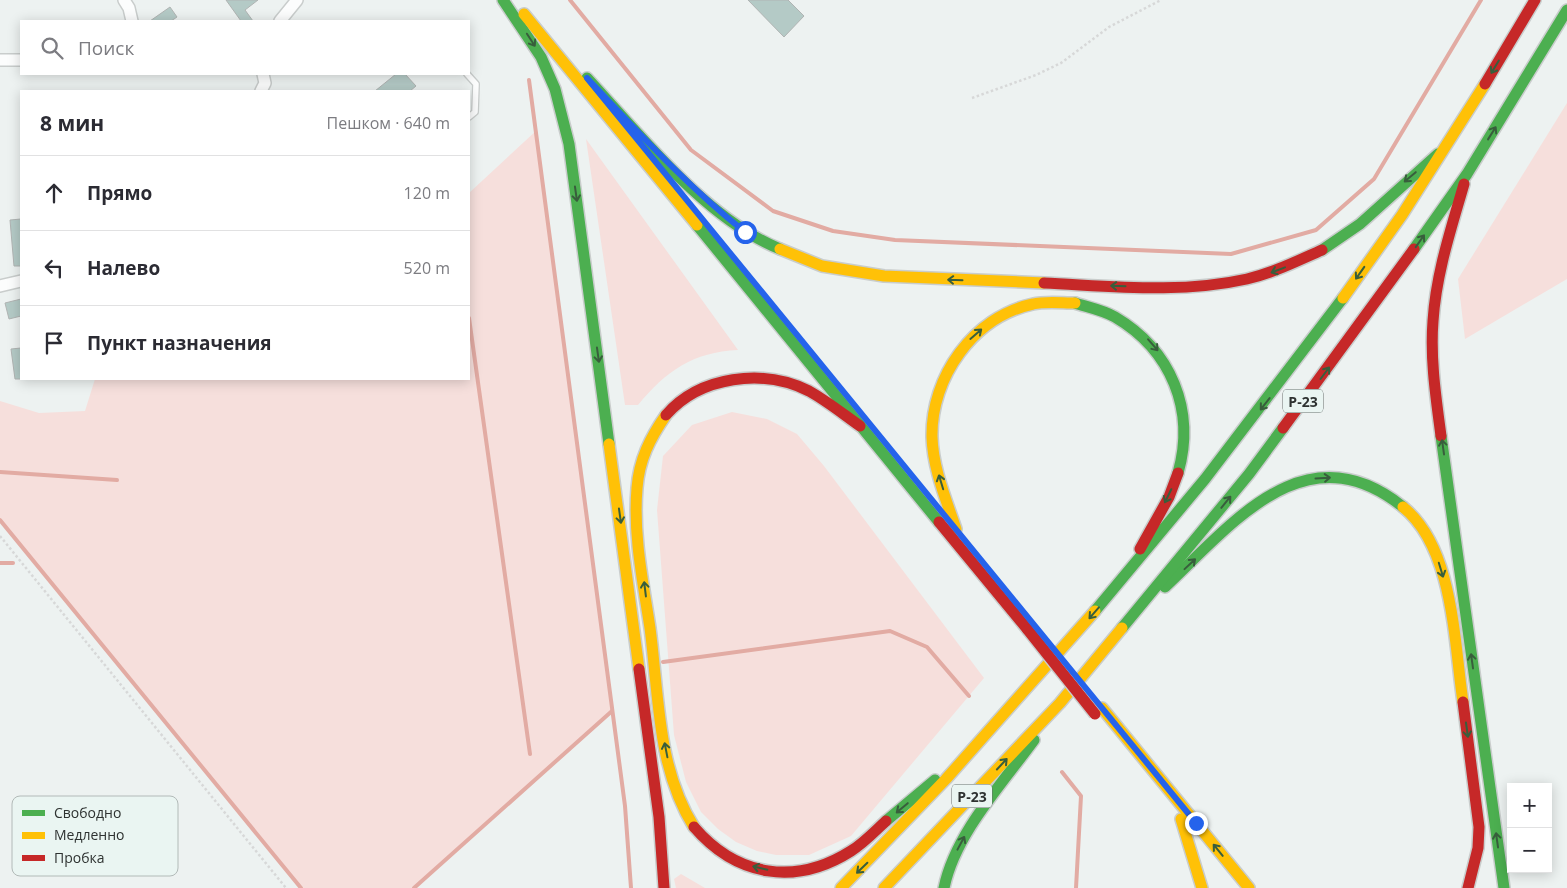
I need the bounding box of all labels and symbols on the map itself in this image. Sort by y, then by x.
one-way arrow [525,33,536,47]
one-way arrow [1490,59,1500,73]
one-way arrow [1488,126,1498,140]
one-way arrow [1403,172,1416,183]
one-way arrow [571,186,581,202]
route start [734,221,757,244]
one-way arrow [1415,234,1425,248]
one-way arrow [1271,266,1286,275]
one-way arrow [1355,266,1365,280]
one-way arrow [948,275,964,284]
one-way arrow [1110,281,1126,291]
one-way arrow [970,328,983,340]
one-way arrow [1147,338,1158,351]
one-way arrow [593,347,603,363]
one-way arrow [1319,366,1330,380]
road number: Р-23 [1283,390,1323,412]
one-way arrow [1259,397,1270,410]
one-way arrow [1437,439,1447,455]
one-way arrow [1315,474,1331,483]
one-way arrow [936,475,946,491]
one-way arrow [1163,489,1173,504]
one-way arrow [1221,496,1232,509]
one-way arrow [615,508,625,524]
one-way arrow [1184,558,1197,570]
one-way arrow [1436,561,1446,577]
one-way arrow [640,581,650,597]
one-way arrow [1088,606,1100,619]
one-way arrow [1467,654,1477,670]
one-way arrow [1462,722,1472,738]
one-way arrow [660,742,670,758]
one-way arrow [996,758,1008,770]
road number: Р-23 [952,784,992,808]
legend [12,796,178,876]
text: Свободно [54,803,121,822]
one-way arrow [895,803,908,814]
route end [1185,812,1208,835]
text: Медленно [54,825,125,844]
one-way arrow [1492,832,1502,848]
one-way arrow [956,835,966,850]
one-way arrow [1213,844,1224,857]
text: Пробка [54,848,105,867]
one-way arrow [856,862,868,874]
one-way arrow [752,863,768,872]

